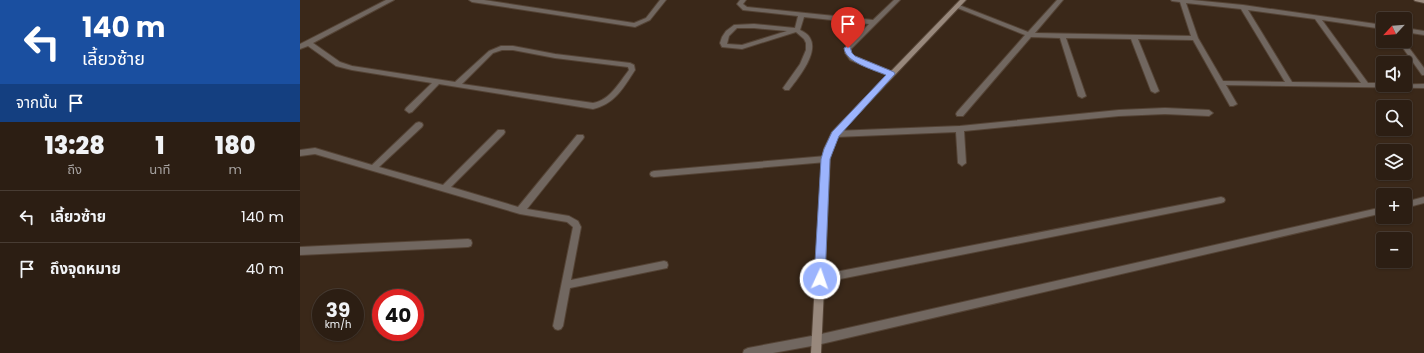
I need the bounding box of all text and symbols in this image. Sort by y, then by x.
pin [831,7.0,865,48]
text: 140 m [82,8,165,47]
north arrow [1376,12,1412,48]
map controls [1376,12,1412,268]
icon: arrive [837,13,859,35]
icon: left [16,16,68,68]
text: เลี้ยวซ้าย [82,46,145,71]
button: sound [1376,56,1412,92]
text: จากนั้น [16,92,57,113]
icon: arrive [65,92,87,114]
button: search [1376,100,1412,136]
text: 13:28 [44,129,105,162]
text: 1 [155,129,165,162]
text: 180 [215,129,256,162]
button: layers [1376,144,1412,180]
text: ถึง [67,160,82,179]
text: นาที [149,160,170,179]
text: m [229,160,242,179]
button: + [1376,188,1412,224]
icon: left [16,206,38,228]
text: เลี้ยวซ้าย [50,206,106,227]
text: 140 m [241,206,284,227]
button: − [1376,232,1412,268]
icon: arrive [16,258,38,280]
text: ถึงจุดหมาย [50,258,121,279]
text: 40 m [246,258,284,279]
position arrow [799,258,841,300]
speed limit sign: 40 [372,289,424,341]
text: 39 [326,296,350,324]
text: km/h [325,317,351,332]

